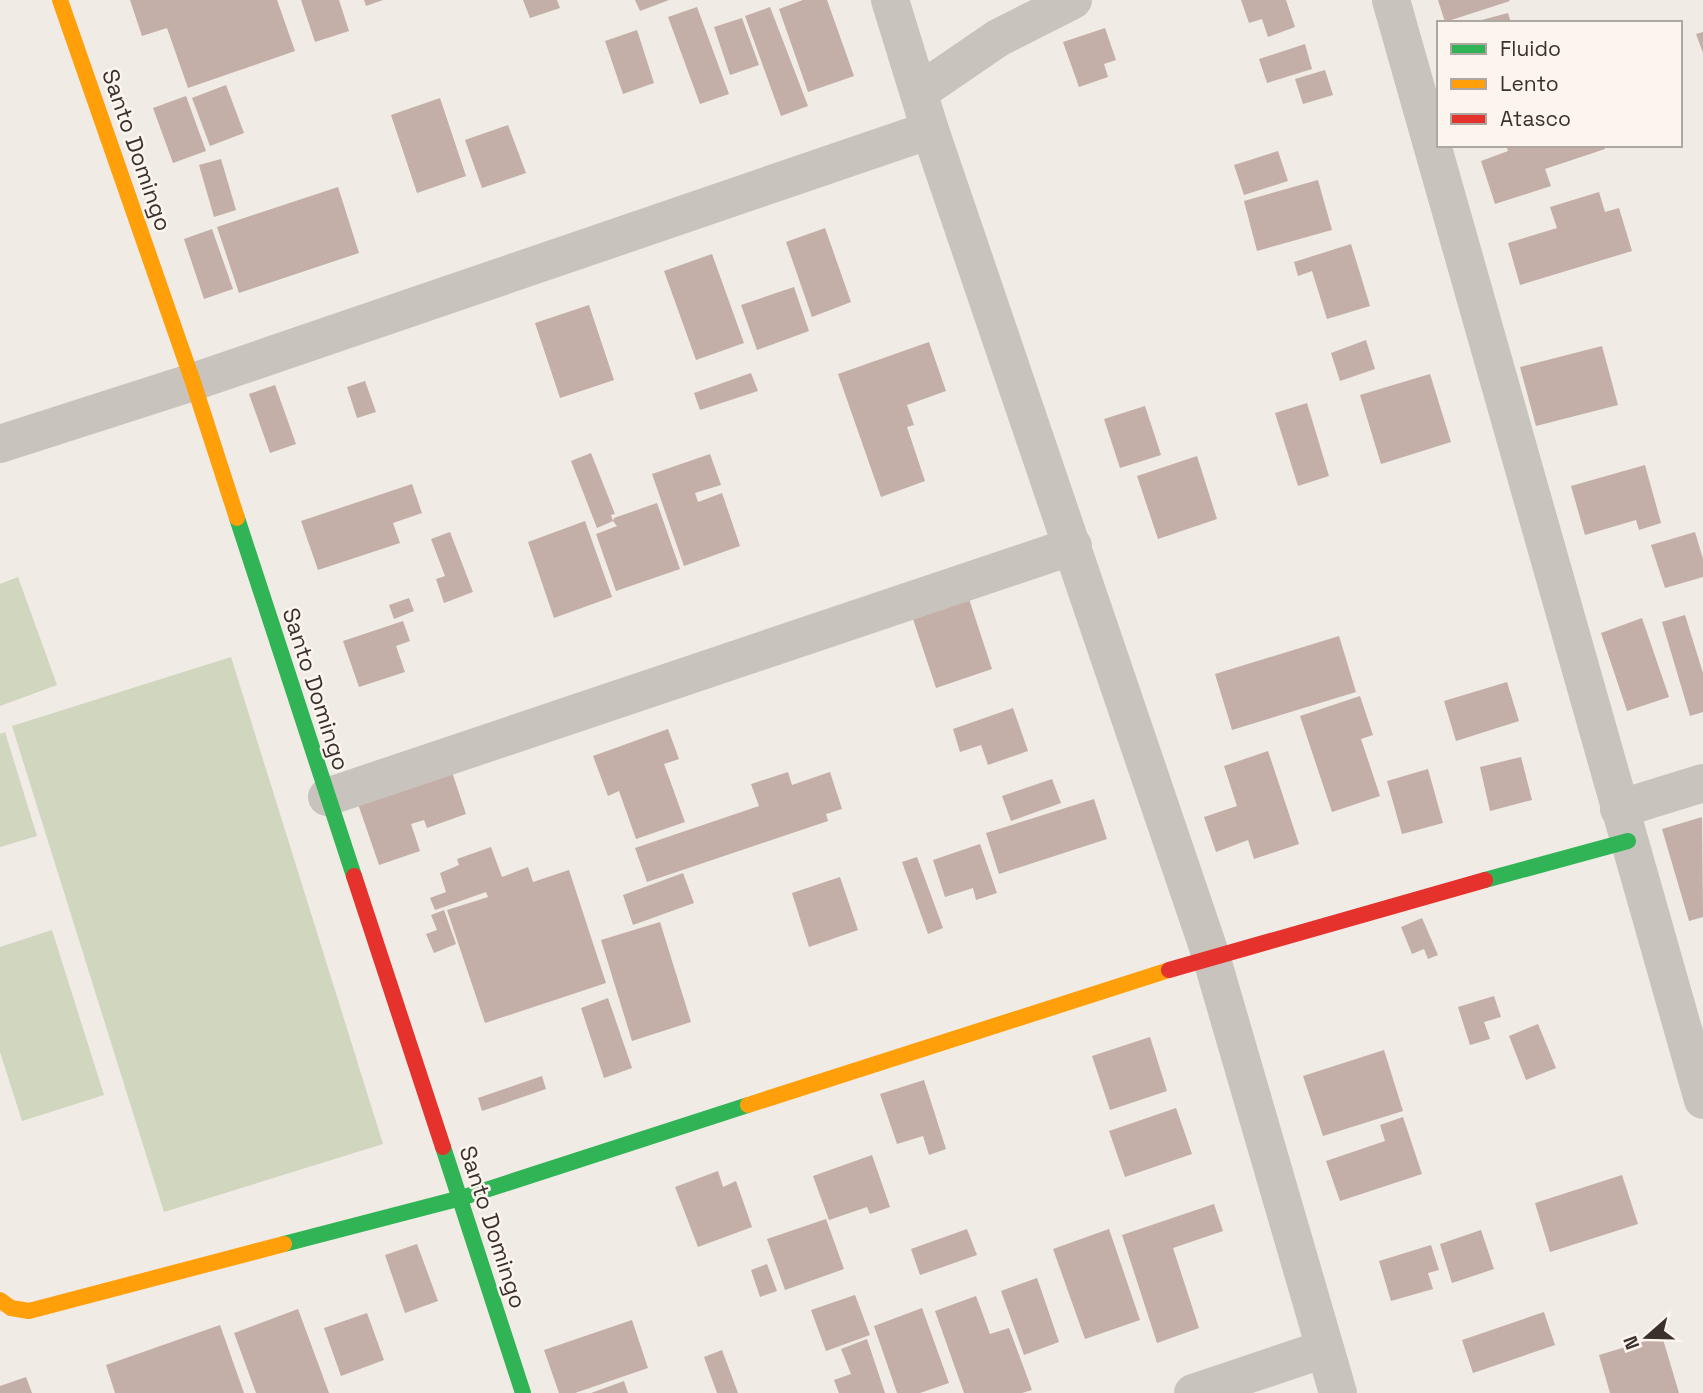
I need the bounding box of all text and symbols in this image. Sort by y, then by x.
legend [1437,21,1682,147]
text: Fluido [1500,35,1561,62]
street label: Santo Domingo [95,65,179,235]
text: Lento [1500,70,1559,97]
text: Atasco [1500,105,1571,132]
street label: Santo Domingo [276,604,356,774]
street label: Santo Domingo [453,1142,533,1312]
north arrow [1612,1302,1682,1372]
text: N [1618,1332,1645,1353]

